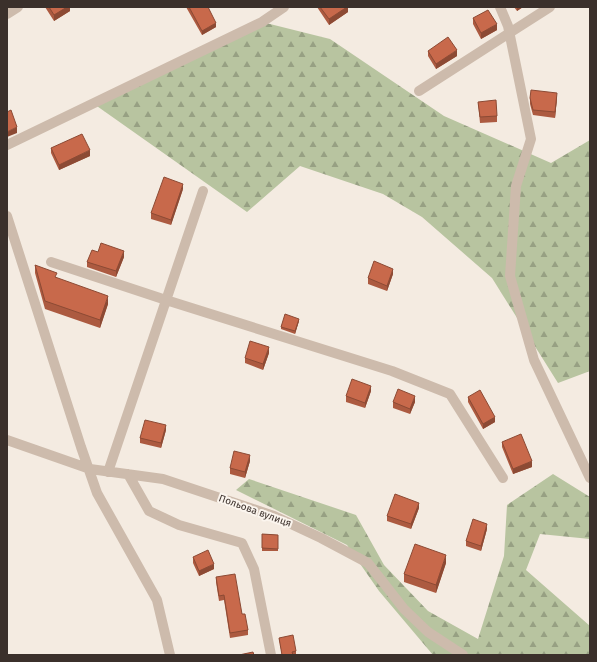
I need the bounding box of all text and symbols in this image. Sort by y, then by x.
street label: Польова вулиця [217,492,293,530]

